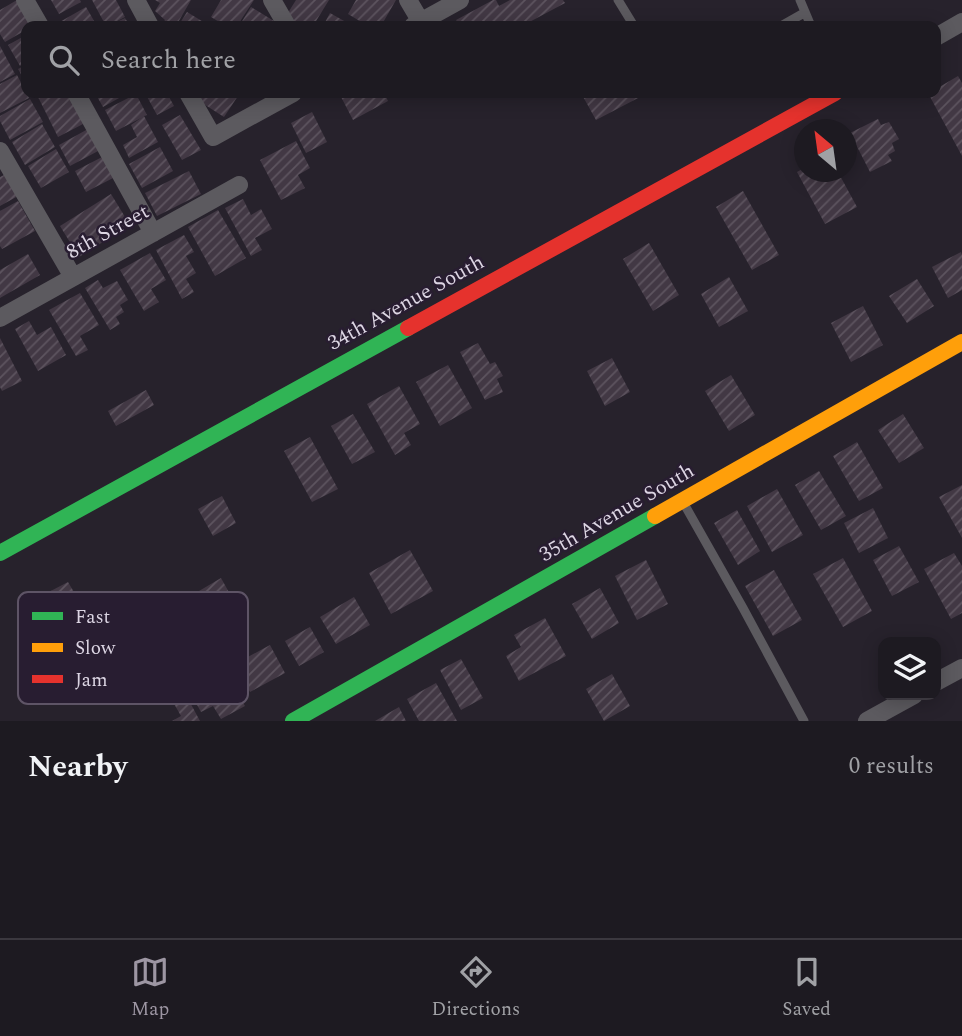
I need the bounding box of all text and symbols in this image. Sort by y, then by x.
search box [21,21,941,98]
text: Search here [101,40,236,80]
icon: search [45,41,83,79]
north arrow [794,119,857,182]
street label: 8th Street [61,196,155,268]
street label: 34th Avenue South [322,247,490,359]
street label: 35th Avenue South [533,455,701,571]
legend [18,592,248,704]
text: Fast [75,603,111,632]
text: Slow [75,634,116,663]
map controls [878,637,941,700]
button: layers [878,637,941,700]
text: Jam [75,666,107,695]
text: Nearby [28,744,127,790]
text: 0 results [849,749,934,784]
tab: Map [131,953,169,1024]
tab: Directions [431,953,520,1024]
tab: Saved [782,953,831,1024]

